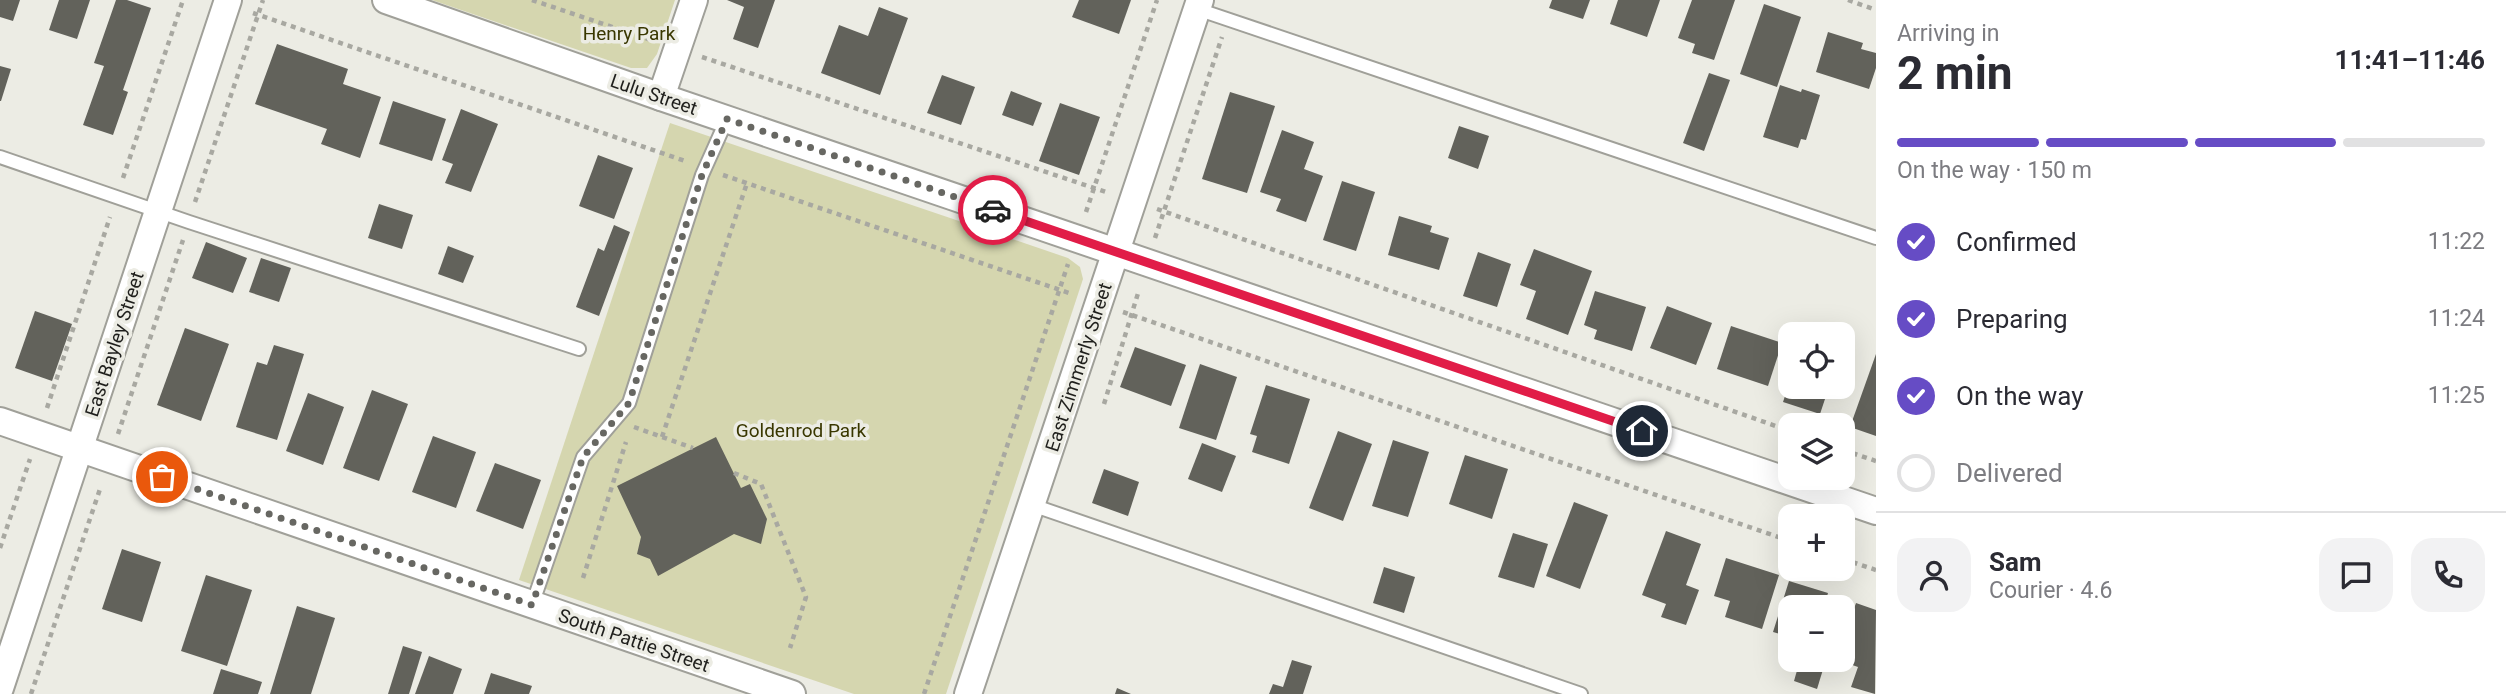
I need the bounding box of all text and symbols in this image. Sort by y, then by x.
text: Arriving in [1897,20,2000,47]
park label: Henry Park [583,22,676,45]
text: 11:41–11:46 [2335,45,2485,75]
text: 2 min [1897,46,2013,100]
street label: Lulu Street [607,69,700,120]
text: On the way · 150 m [1897,157,2092,184]
courier [958,175,1028,245]
icon: car [974,191,1012,229]
icon: check [1897,223,1935,261]
text: Confirmed [1956,227,2077,257]
text: 11:22 [2428,228,2485,255]
street label: East Bayley Street [80,269,149,420]
street label: East Zimmerly Street [1040,280,1117,454]
icon: check [1897,300,1935,338]
text: Preparing [1956,304,2068,334]
text: 11:24 [2428,305,2485,332]
map controls [1778,322,1855,672]
button: locate [1778,322,1855,399]
icon: check [1897,377,1935,415]
text: On the way [1956,381,2084,411]
text: 11:25 [2428,382,2485,409]
pin [1612,401,1672,461]
icon: home [1623,412,1661,450]
button: layers [1778,413,1855,490]
park label: Goldenrod Park [736,419,867,442]
pin [132,447,192,507]
icon: bag [143,458,181,496]
text: Delivered [1956,458,2063,488]
button: + [1778,504,1855,581]
button: person [1897,538,1971,612]
button: chat [2319,538,2393,612]
button: phone [2411,538,2485,612]
text: Sam [1989,547,2041,577]
text: Courier · 4.6 [1989,577,2112,604]
button: − [1778,595,1855,672]
street label: South Pattie Street [555,604,712,677]

